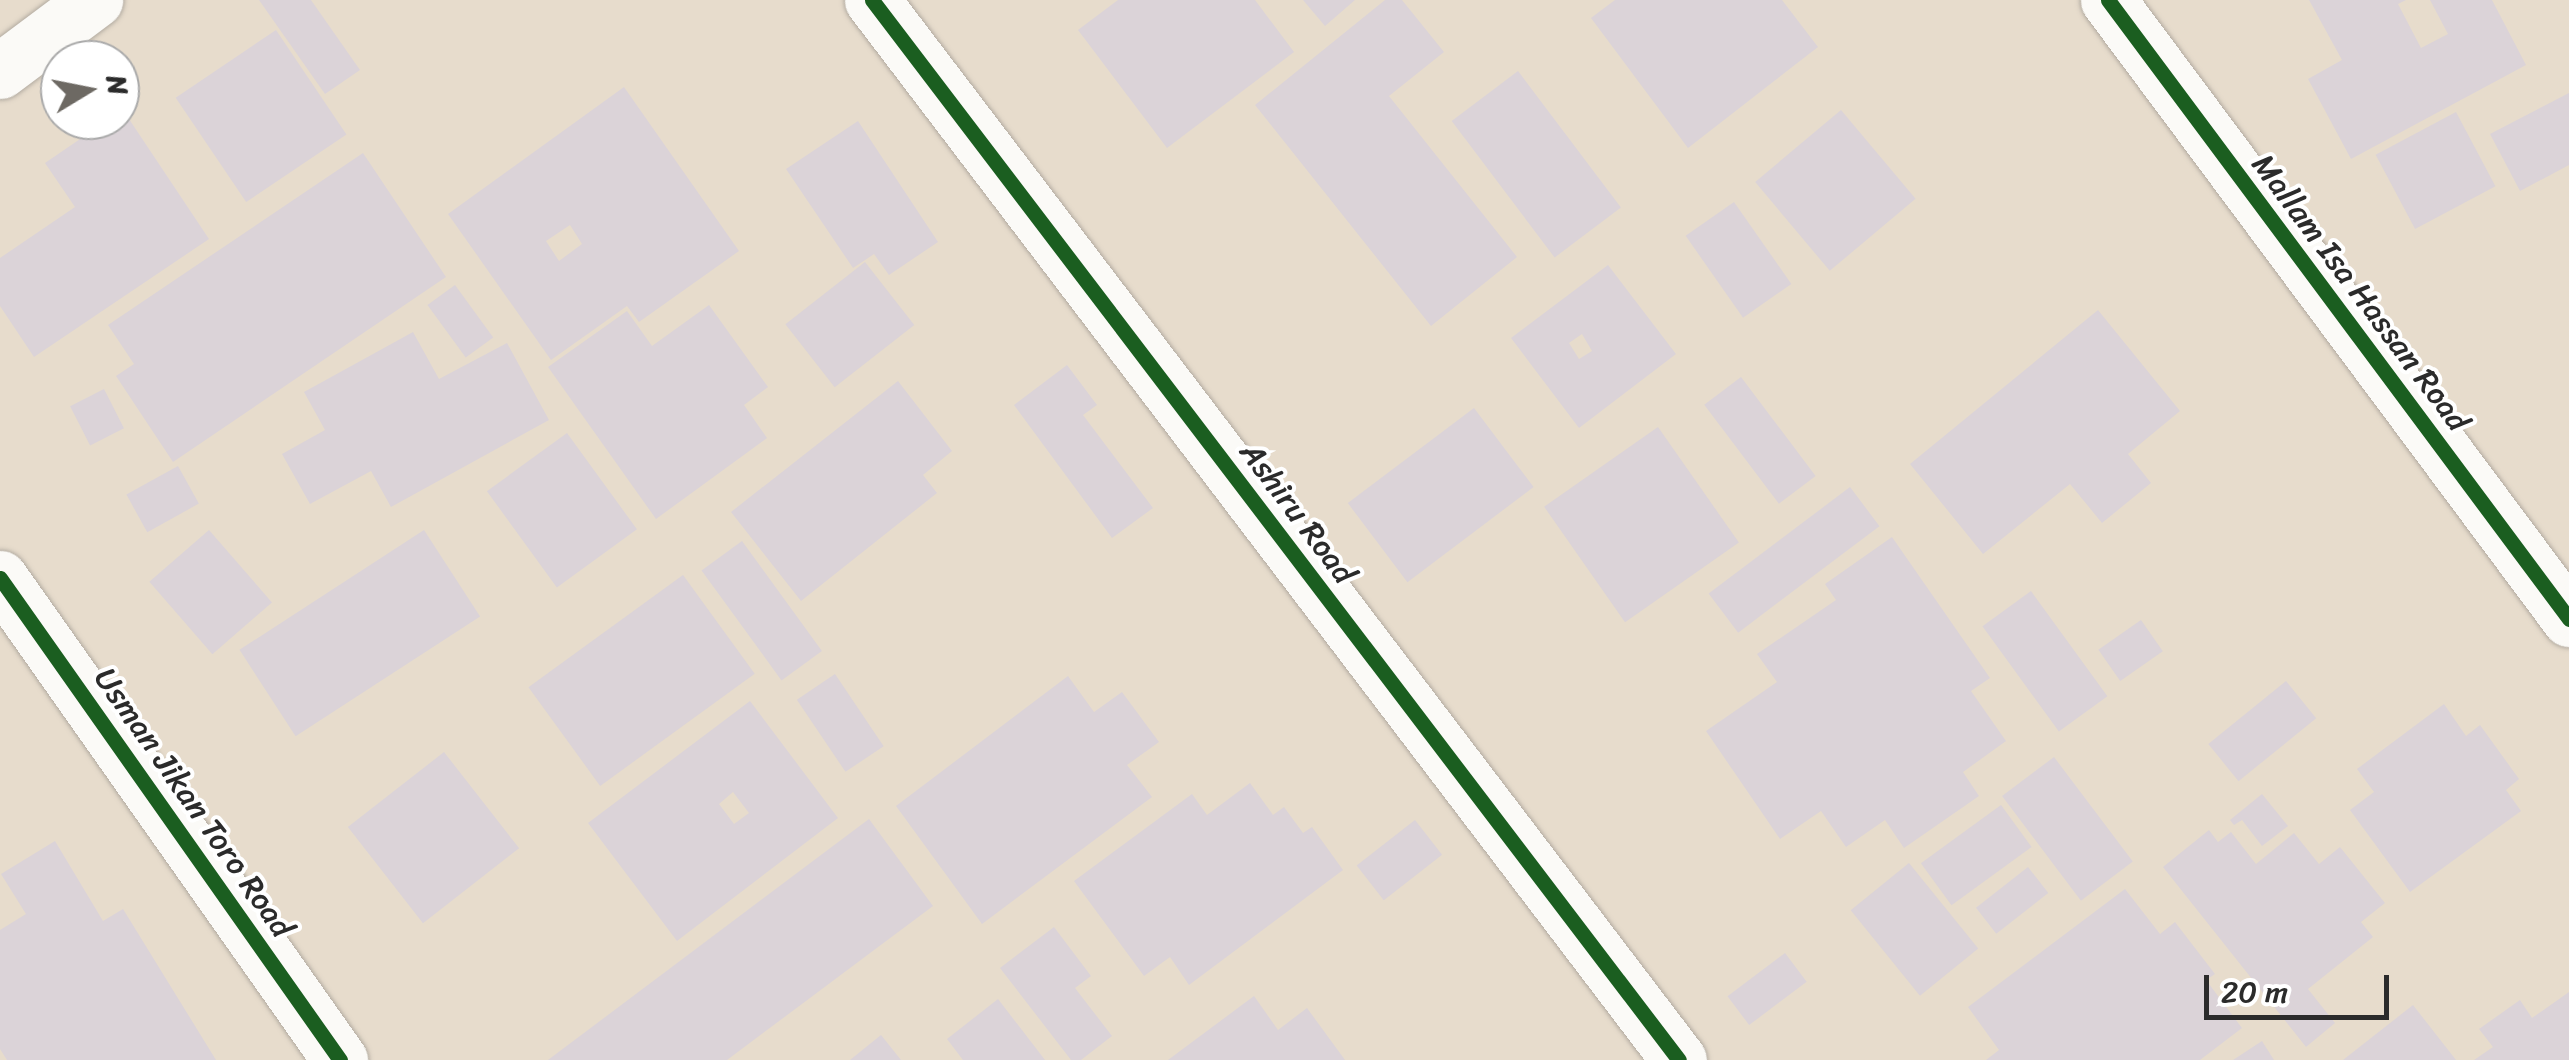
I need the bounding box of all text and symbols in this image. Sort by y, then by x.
north arrow [40,40,140,140]
text: N [92,71,144,99]
street label: Mallam Isa Hassan Road [2242,146,2478,440]
street label: Ashiru Road [1231,434,1363,592]
street label: Usman Jikan Toro Road [85,660,301,946]
scale bar [2209,955,2394,1017]
text: 20 m [2221,965,2288,1019]

